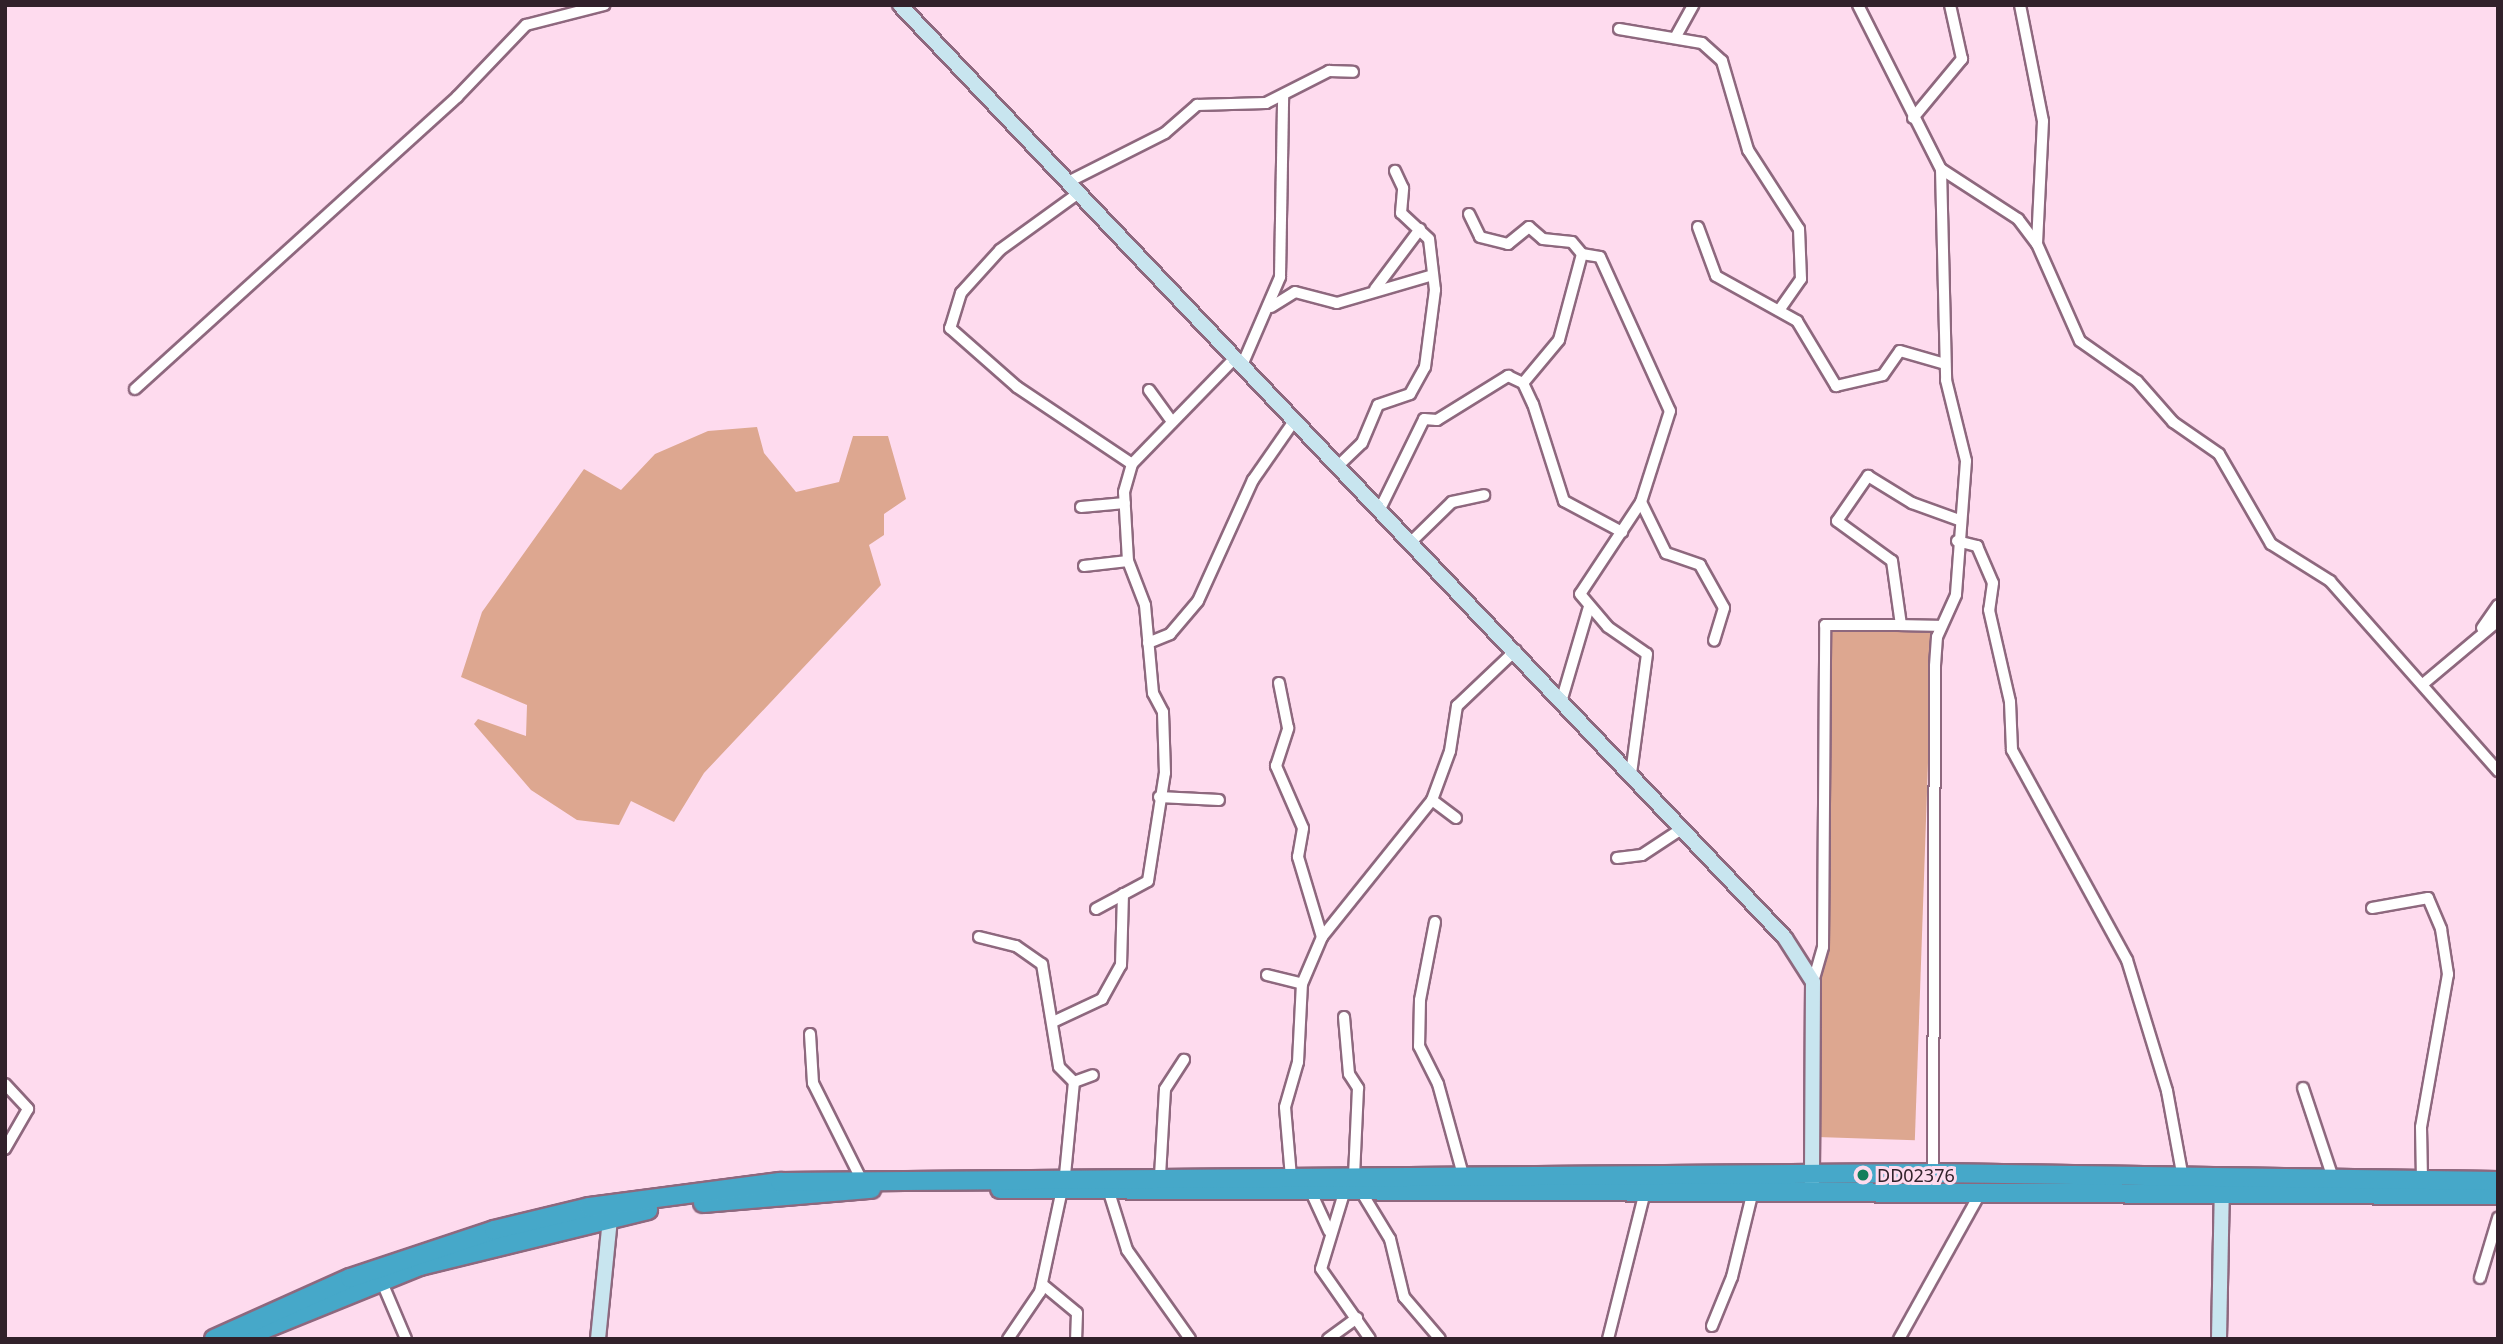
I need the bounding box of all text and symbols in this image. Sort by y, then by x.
place label: DD02376 [1877,1164,1955,1186]
marker: DD02376 [1855,1167,1871,1183]

